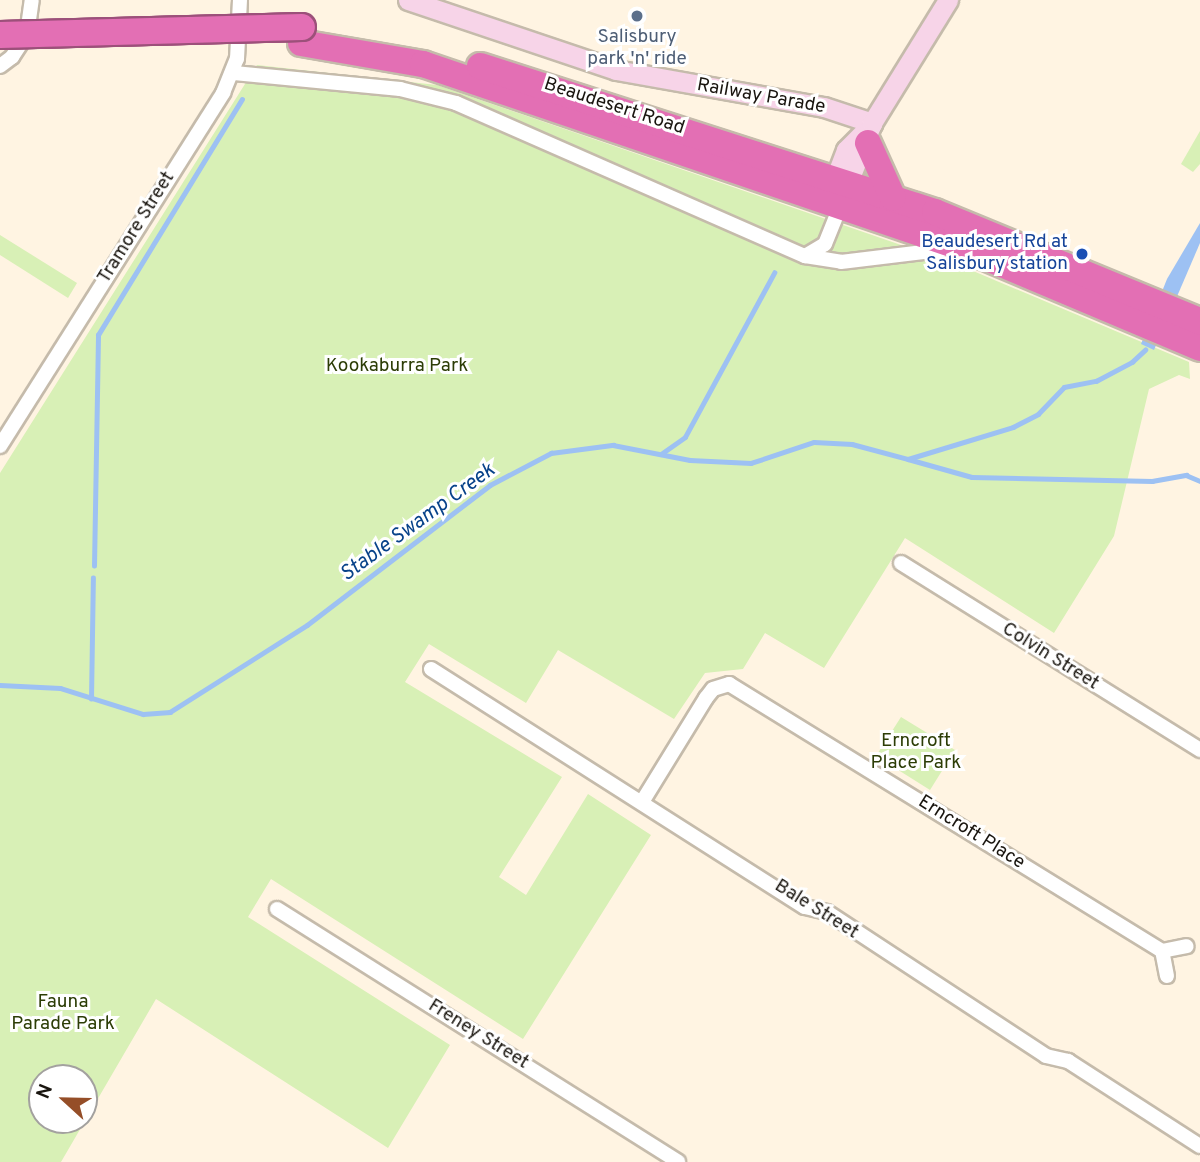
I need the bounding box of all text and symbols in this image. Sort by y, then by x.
marker: Salisbury park 'n' ride [629,8,645,24]
place label: Salisbury park 'n' ride [587,27,687,71]
street label: Beaudesert Road [541,74,687,140]
street label: Railway Parade [695,74,827,120]
street label: Tramore Street [94,168,180,288]
place label: Beaudesert Rd at Salisbury station [921,232,1068,276]
marker: Beaudesert Rd at Salisbury station [1074,246,1090,262]
park label: Kookaburra Park [326,356,468,378]
water label: Stable Swamp Creek [336,458,500,588]
street label: Colvin Street [997,618,1103,696]
park label: Erncroft Place Park [871,731,961,775]
street label: Erncroft Place [913,791,1029,875]
street label: Bale Street [770,875,862,945]
park label: Fauna Parade Park [11,992,115,1036]
street label: Freney Street [424,995,532,1075]
north arrow [28,1064,98,1134]
text: N [32,1081,59,1103]

